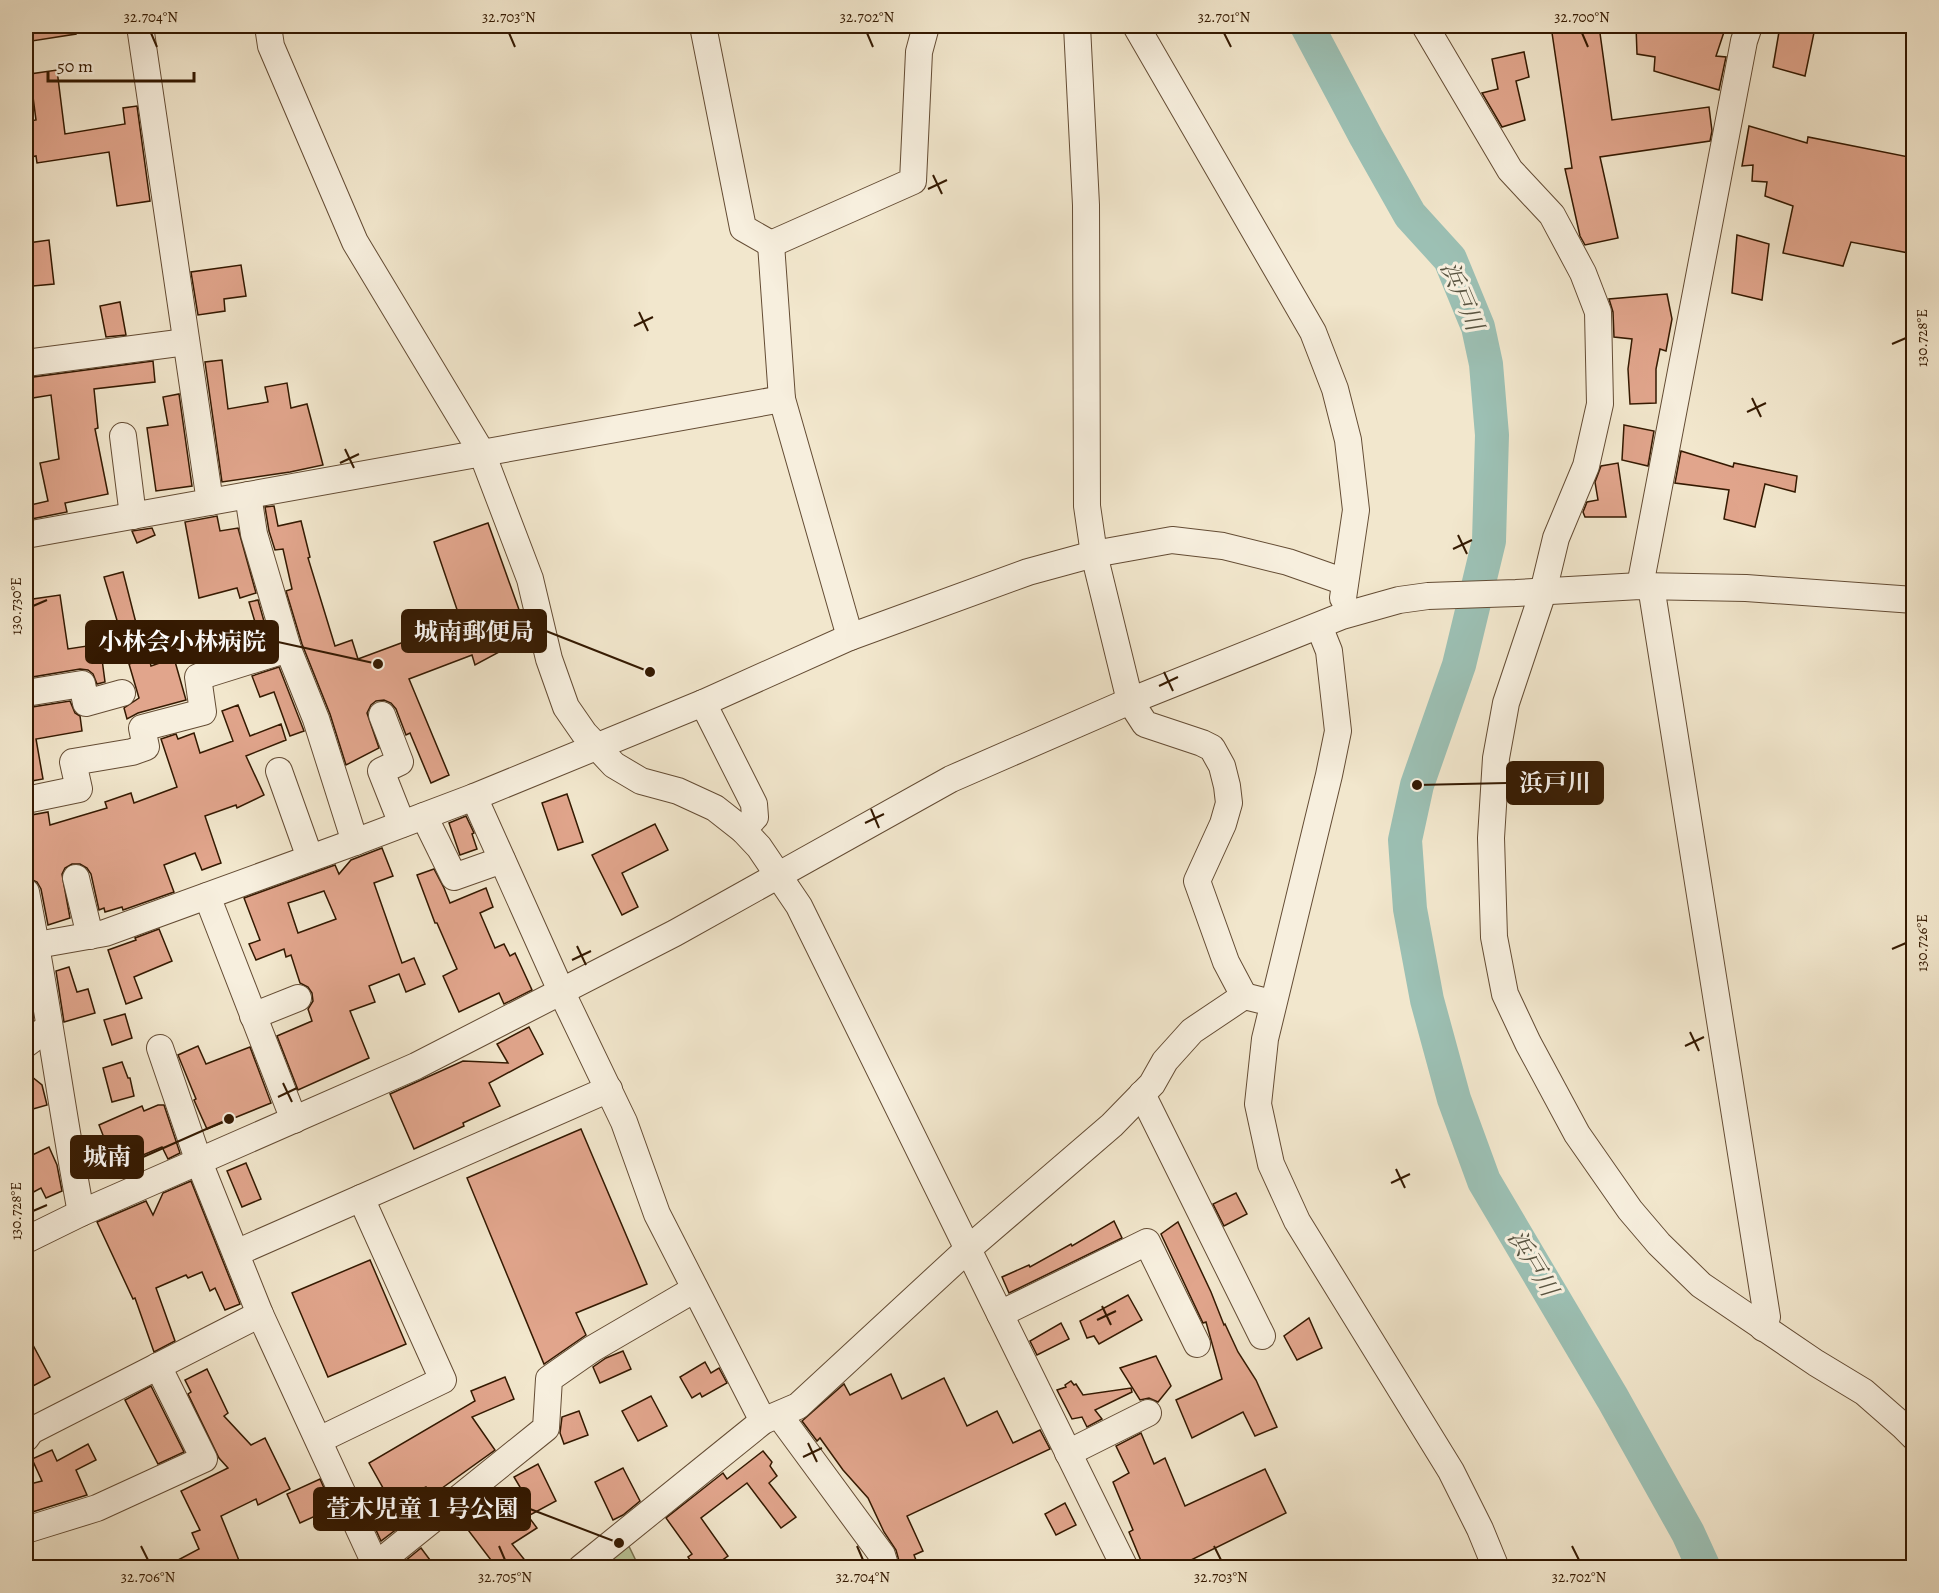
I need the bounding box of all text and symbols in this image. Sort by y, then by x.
text: 32.704°N [124,7,178,27]
text: 32.703°N [482,7,536,27]
text: 32.702°N [840,7,895,27]
text: 32.701°N [1198,7,1251,27]
text: 32.700°N [1554,7,1610,27]
scale bar [48,45,194,83]
text: 50 m [57,54,93,78]
water label: 浜戸川 [1433,257,1492,338]
text: 130.728°E [1912,309,1932,367]
text: 130.730°E [6,577,26,635]
callout: 城南郵便局 [402,610,546,652]
text: 城南郵便局 [414,616,534,648]
callout: 小林会小林病院 [86,621,278,663]
text: 小林会小林病院 [98,626,266,658]
callout: 浜戸川 [1507,762,1603,804]
text: 浜戸川 [1519,767,1591,799]
text: 130.726°E [1912,914,1932,972]
callout: 城南 [71,1136,143,1178]
text: 城南 [83,1141,131,1173]
text: 130.728°E [6,1182,26,1240]
water label: 浜戸川 [1501,1224,1567,1305]
callout: 萱木児童１号公園 [314,1488,530,1530]
text: 萱木児童１号公園 [326,1493,518,1525]
text: 32.706°N [121,1567,175,1587]
text: 32.705°N [478,1567,532,1587]
text: 32.704°N [836,1567,890,1587]
text: 32.703°N [1194,1567,1248,1587]
text: 32.702°N [1552,1567,1607,1587]

